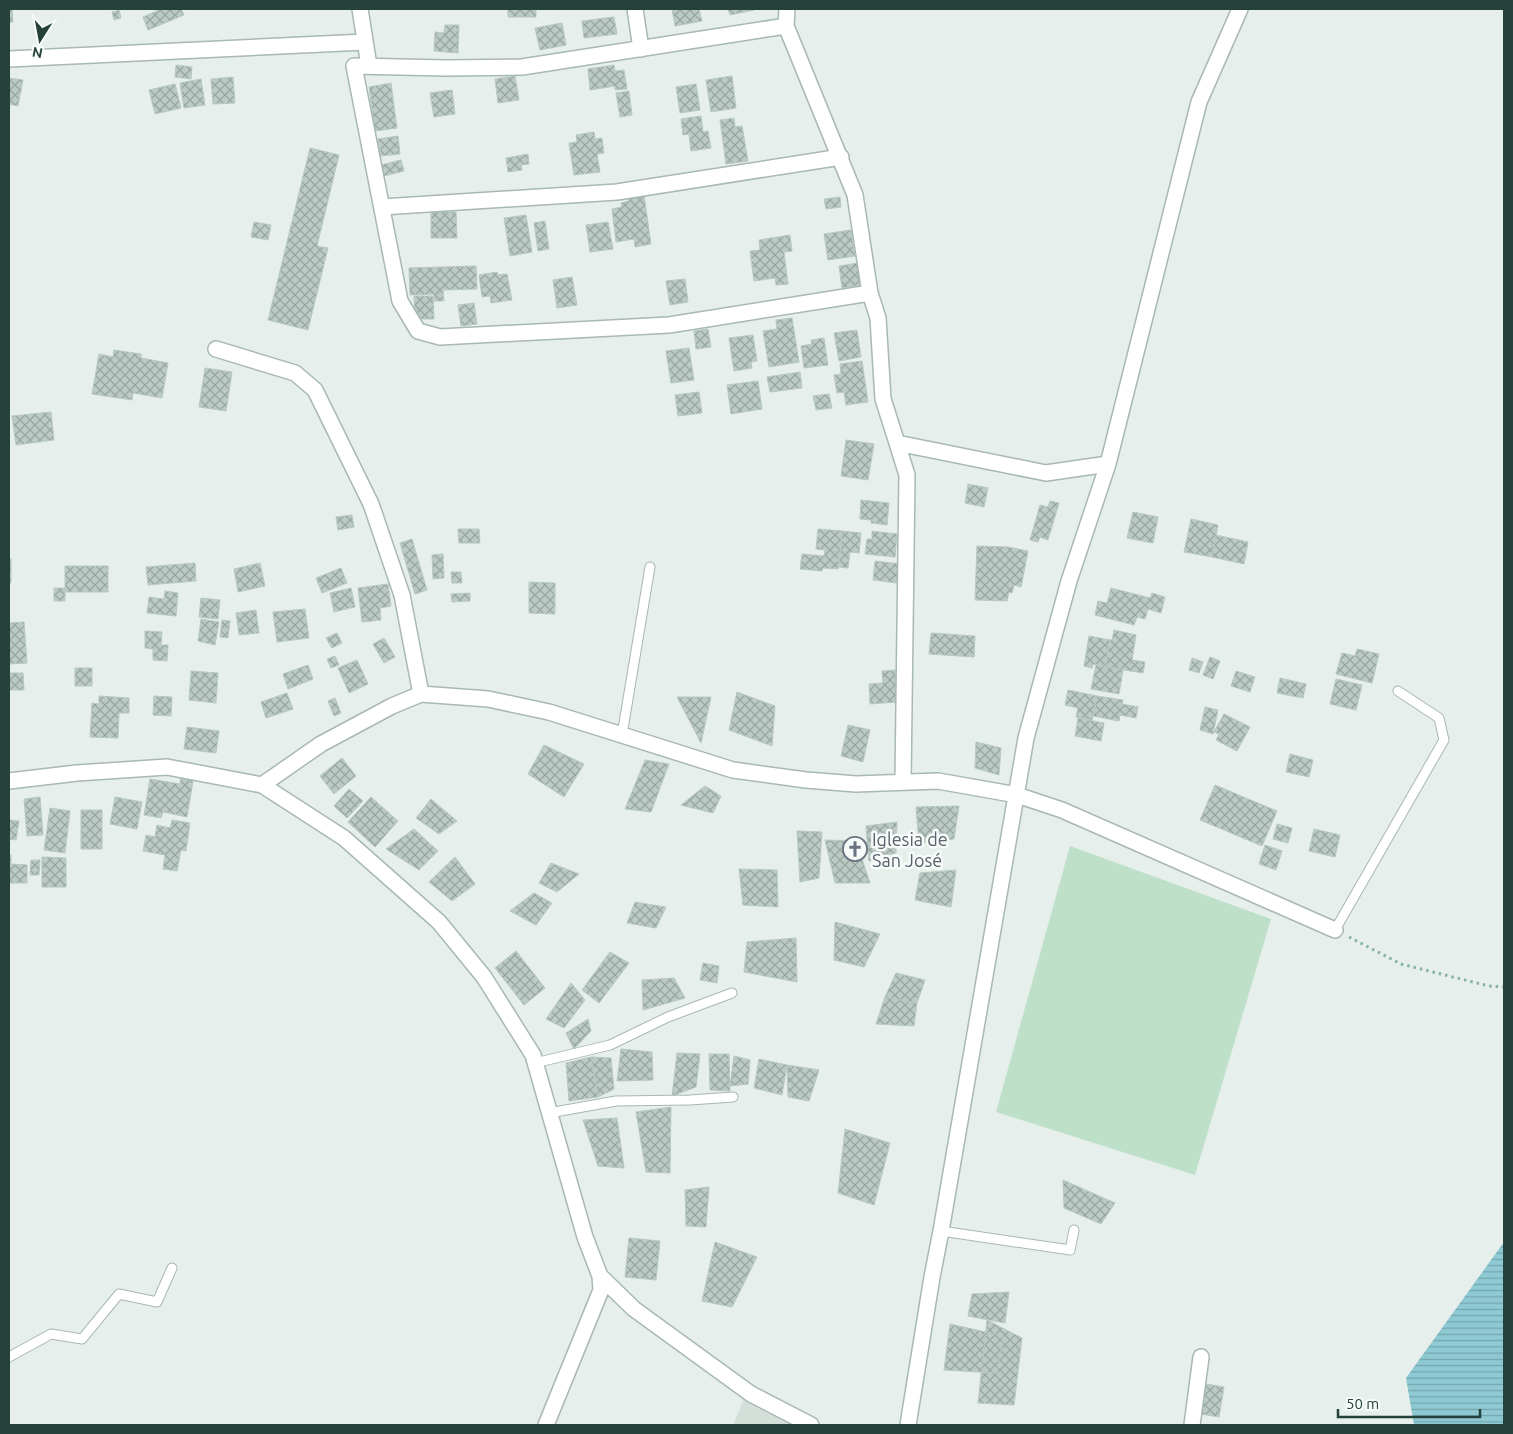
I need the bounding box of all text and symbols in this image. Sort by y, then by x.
north arrow [15,15,65,65]
text: N [31,44,44,62]
place label: Iglesia de San José [872,829,948,870]
church icon: Iglesia de San José [842,836,868,862]
scale bar [1338,1386,1480,1418]
text: 50 m [1346,1395,1379,1412]

